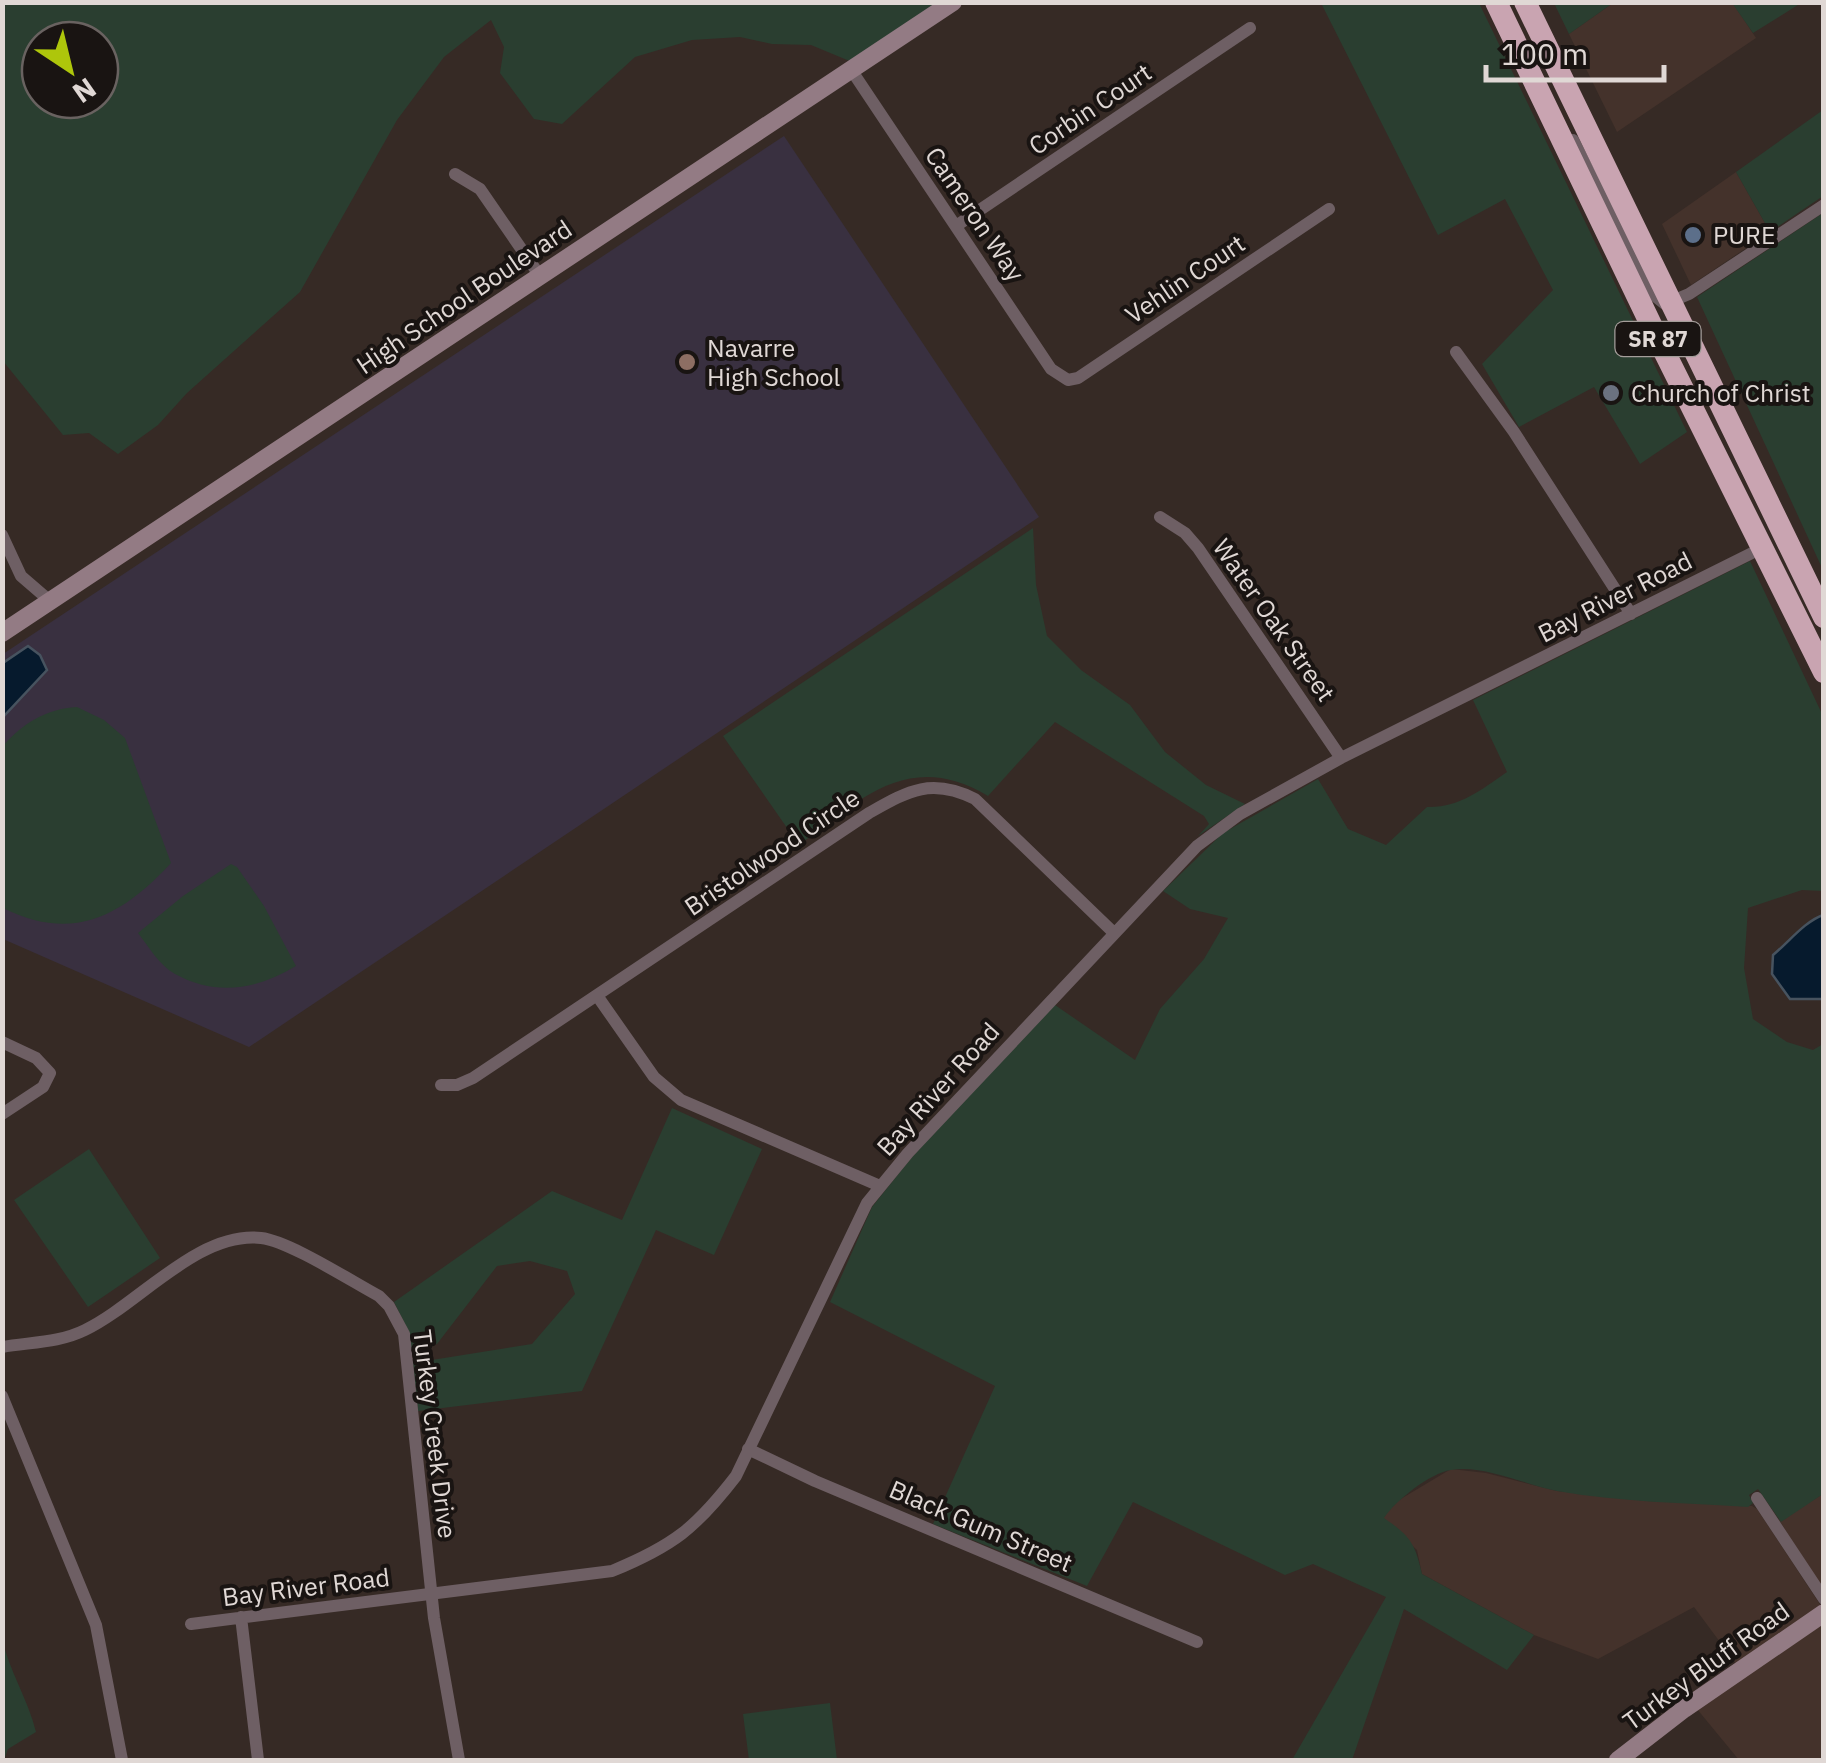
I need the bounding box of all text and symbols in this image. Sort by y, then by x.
north arrow [20,20,120,120]
scale bar [1486,20,1664,82]
text: 100 m [1501,34,1588,73]
street label: Corbin Court [1022,55,1158,162]
text: N [66,70,104,112]
street label: Cameron Way [918,140,1033,288]
street label: High School Boulevard [350,212,578,381]
place label: PURE [1713,218,1776,251]
marker: PURE [1682,224,1704,246]
street label: Vehlin Court [1119,227,1251,331]
road number: SR 87 [1616,322,1700,356]
place label: Navarre High School [707,331,841,393]
marker: Navarre High School [676,351,698,373]
place label: Church of Christ [1631,376,1810,409]
marker: Church of Christ [1600,382,1622,404]
street label: Water Oak Street [1206,532,1343,708]
street label: Bay River Road [1532,544,1697,650]
street label: Bristolwood Circle [678,781,866,922]
street label: Bay River Road [869,1015,1006,1162]
street label: Turkey Creek Drive [406,1328,465,1540]
street label: Black Gum Street [885,1472,1078,1579]
street label: Bay River Road [220,1560,392,1613]
street label: Turkey Bluff Road [1616,1594,1796,1737]

